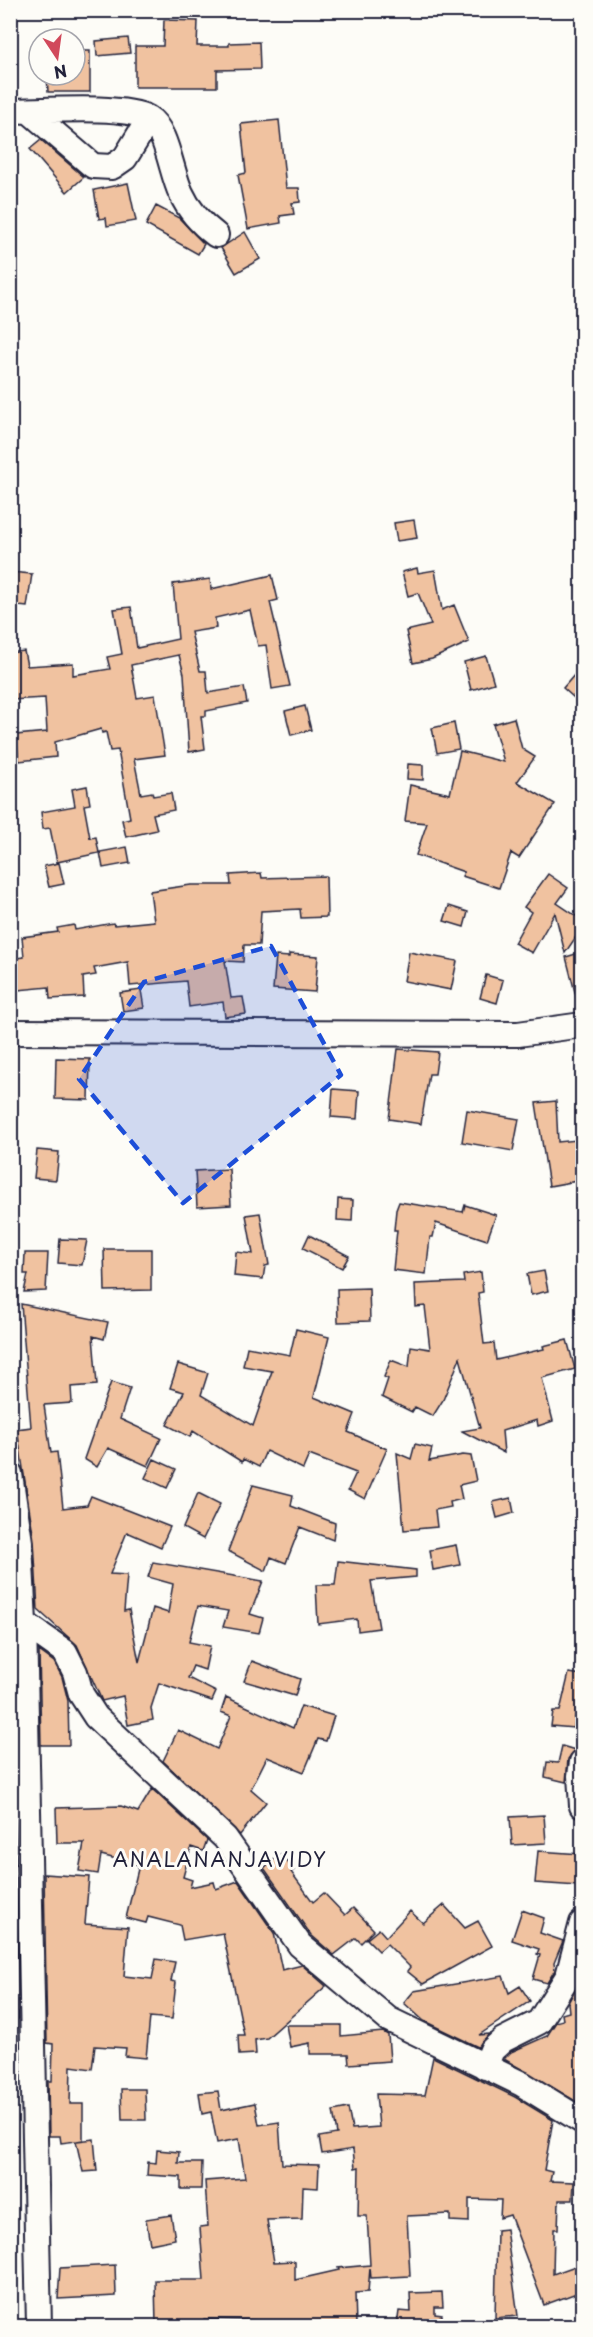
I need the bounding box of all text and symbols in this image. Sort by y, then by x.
north arrow [27,27,87,87]
text: N [52,59,69,86]
district label: ANALANANJAVIDY [113,1844,327,1874]

